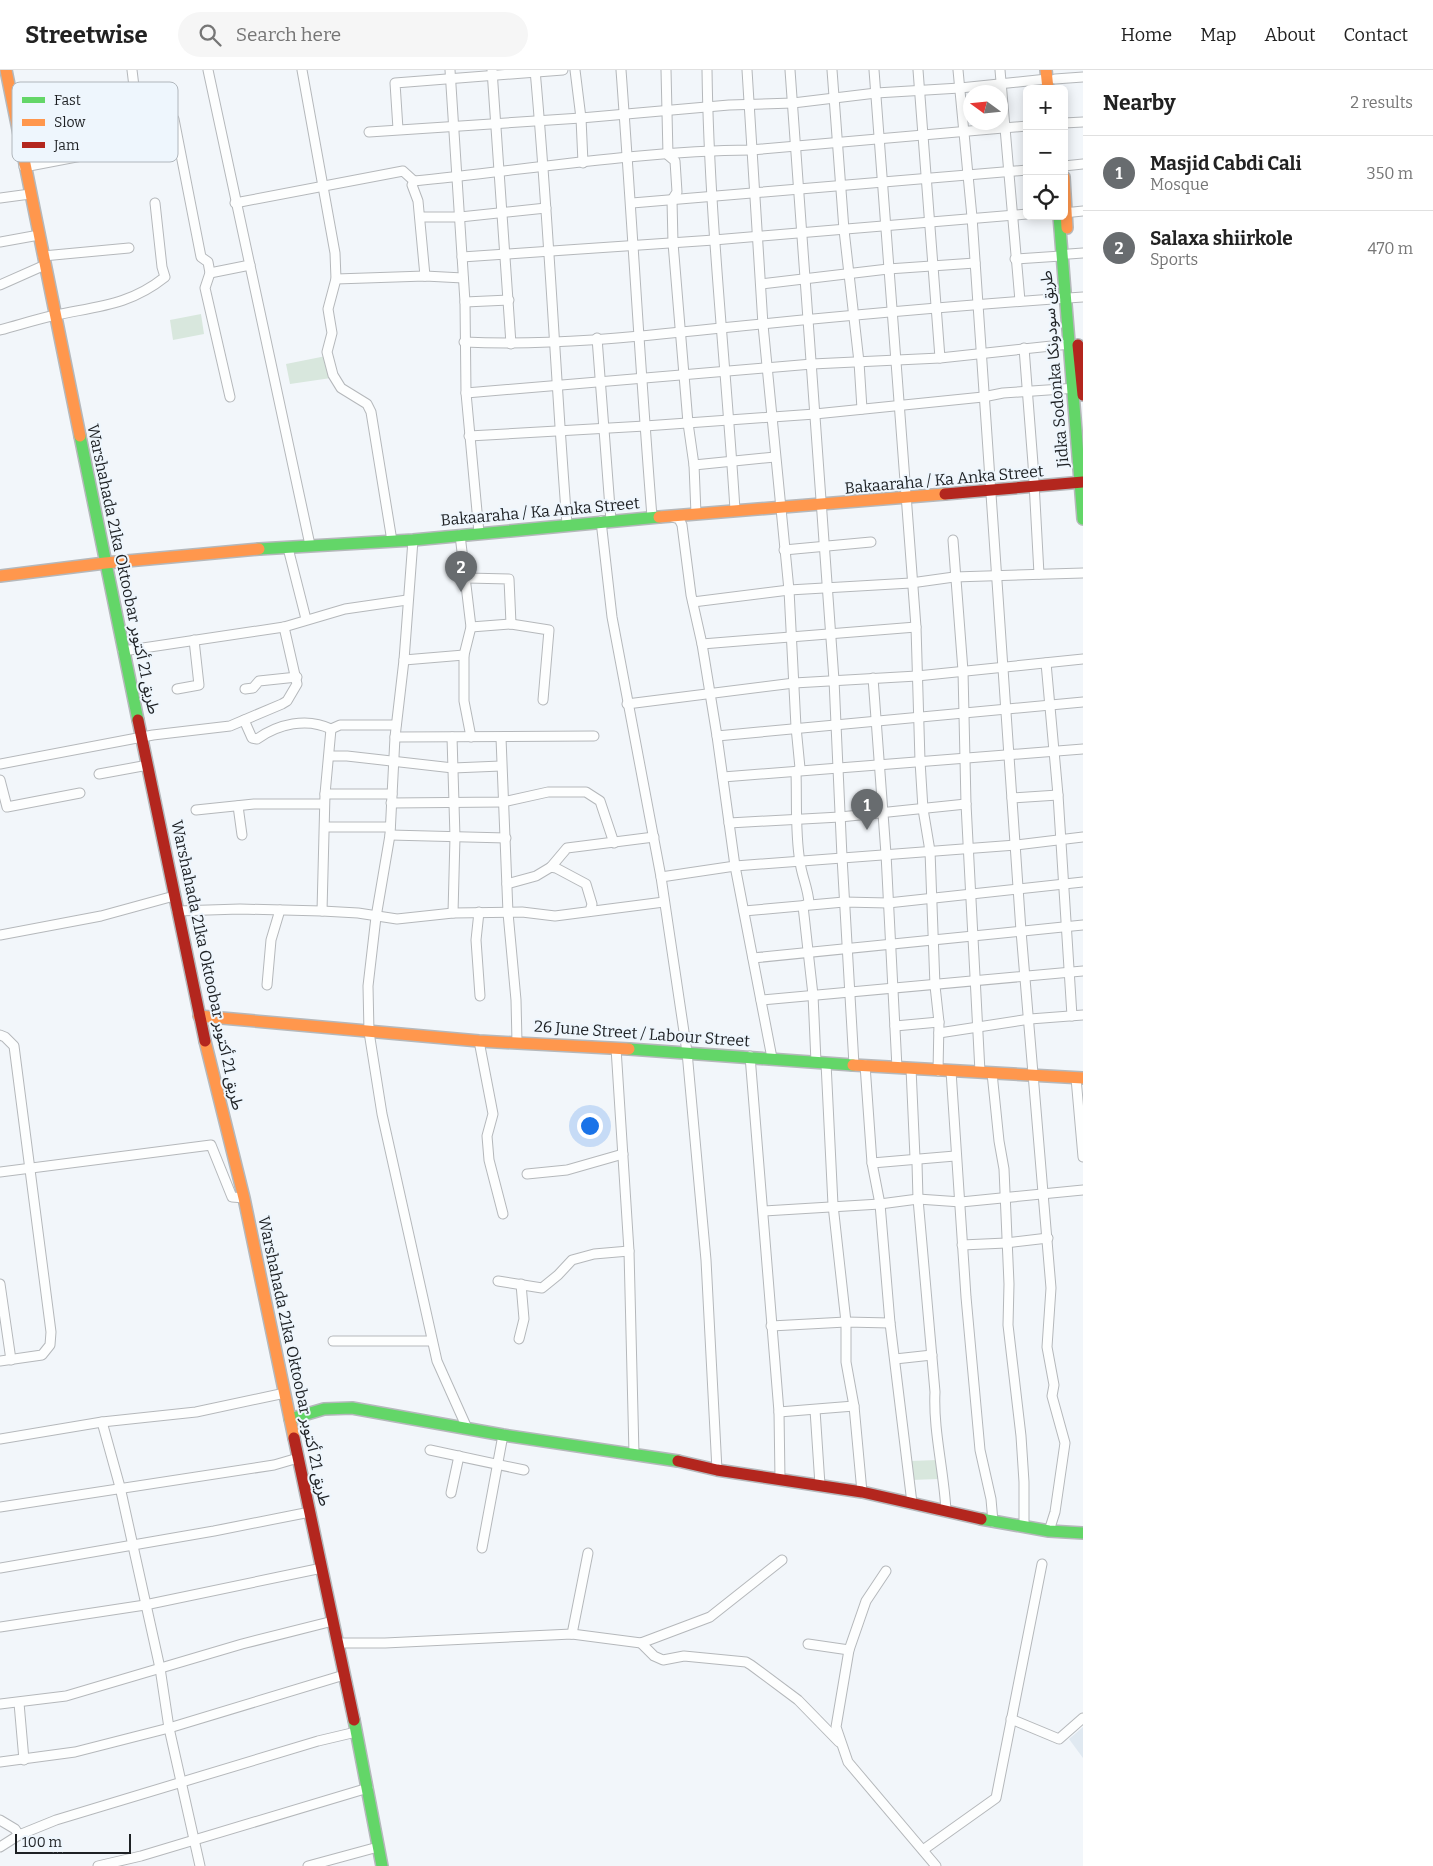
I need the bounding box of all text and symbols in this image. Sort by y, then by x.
search box [178,12,528,57]
text: Streetwise [25,21,148,49]
icon: search [196,21,224,49]
text: Search here [236,23,341,46]
text: Home [1121,24,1172,46]
text: Map [1200,24,1236,46]
text: About [1264,24,1315,46]
text: Contact [1343,24,1408,46]
legend [12,82,178,162]
north arrow [963,85,1008,130]
map controls [1023,85,1068,220]
button: + [1023,85,1068,130]
text: Nearby [1103,90,1176,116]
text: Fast [54,92,81,109]
text: 2 results [1350,93,1413,112]
text: Slow [54,114,86,131]
button: − [1023,130,1068,175]
text: Jam [53,137,80,154]
text: Masjid Cabdi Cali [1150,152,1302,175]
text: 1 [1116,164,1122,183]
text: 350 m [1367,164,1413,183]
button: locate [1023,175,1068,220]
text: Mosque [1150,175,1209,194]
text: Salaxa shiirkole [1150,227,1293,250]
text: 2 [1114,239,1124,258]
text: 470 m [1367,239,1413,258]
text: Sports [1150,250,1198,269]
street label: Jidka Sodonka طريق سودونكا [1036,269,1074,469]
street label: Warshahada 21ka Oktoobar طريق 21 أكتوبر [82,422,164,716]
street label: Bakaaraha / Ka Anka Street [844,461,1045,498]
street label: Bakaaraha / Ka Anka Street [440,493,641,530]
pin: 2 [445,551,477,592]
pin: 1 [851,789,883,830]
street label: Warshahada 21ka Oktoobar طريق 21 أكتوبر [166,818,248,1112]
street label: 26 June Street / Labour Street [533,1016,751,1051]
your location [577,1113,603,1139]
street label: Warshahada 21ka Oktoobar طريق 21 أكتوبر [253,1214,335,1508]
scale bar [15,1831,131,1854]
text: 100 m [22,1834,62,1851]

